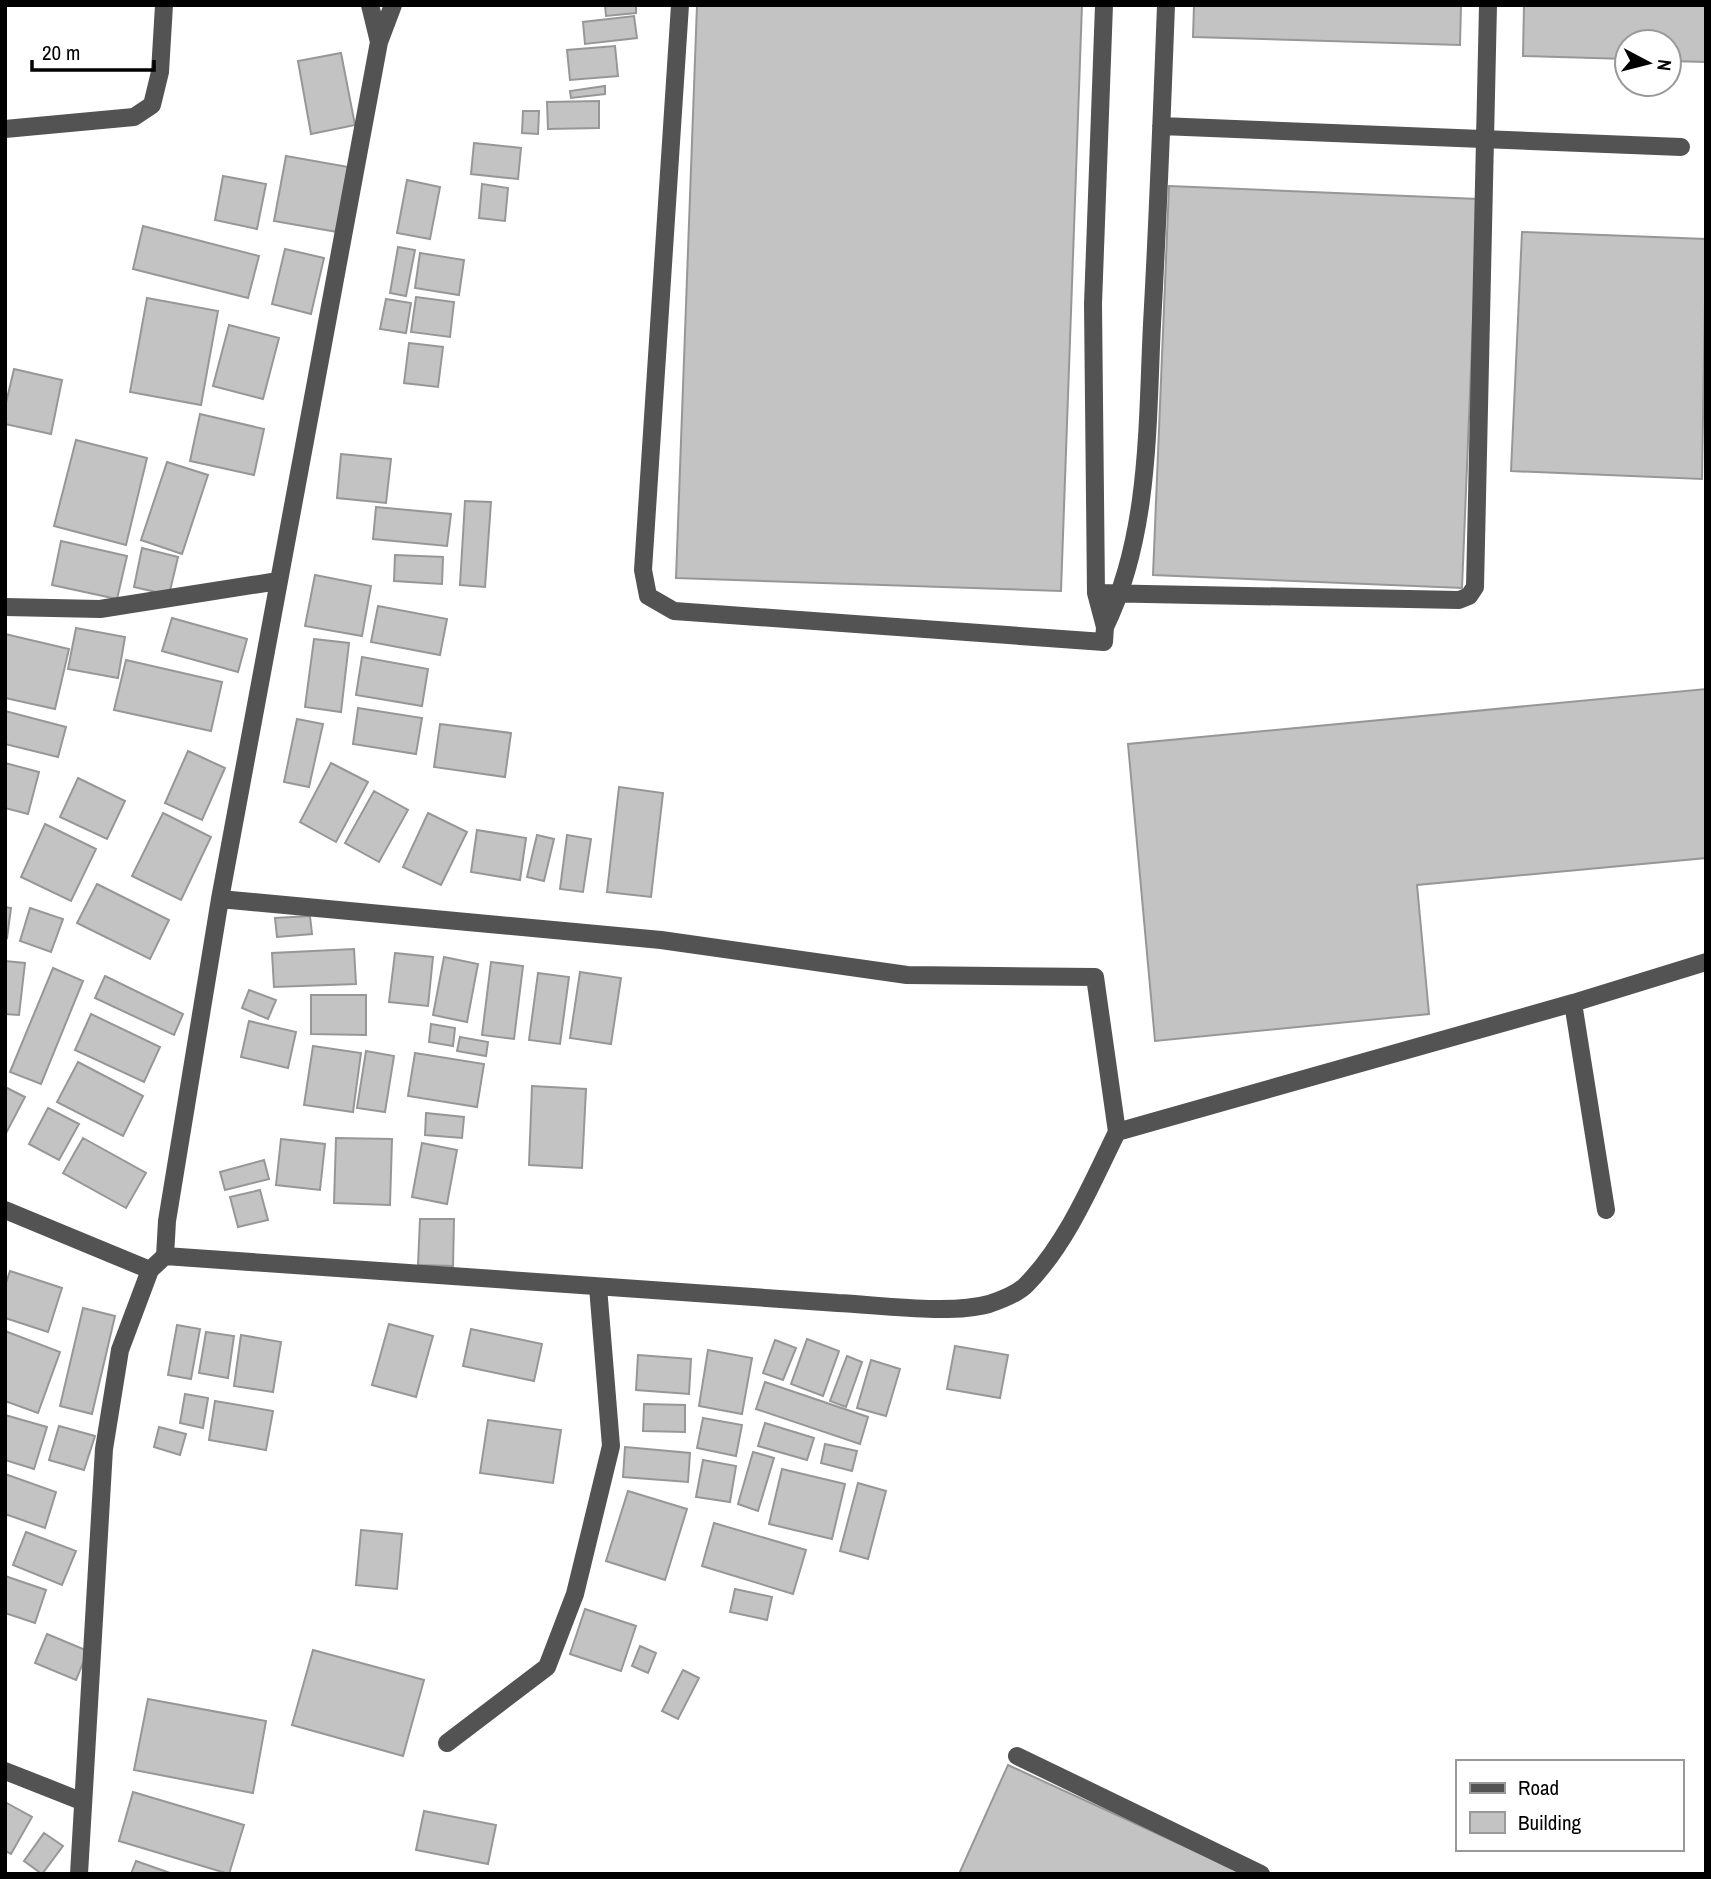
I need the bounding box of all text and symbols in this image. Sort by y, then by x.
scale bar [32,28,154,72]
north arrow [1613,28,1683,98]
text: 20 m [42,38,80,67]
text: N [1651,58,1678,72]
legend [1456,1760,1683,1851]
text: Road [1518,1773,1559,1802]
text: Building [1518,1808,1582,1837]

